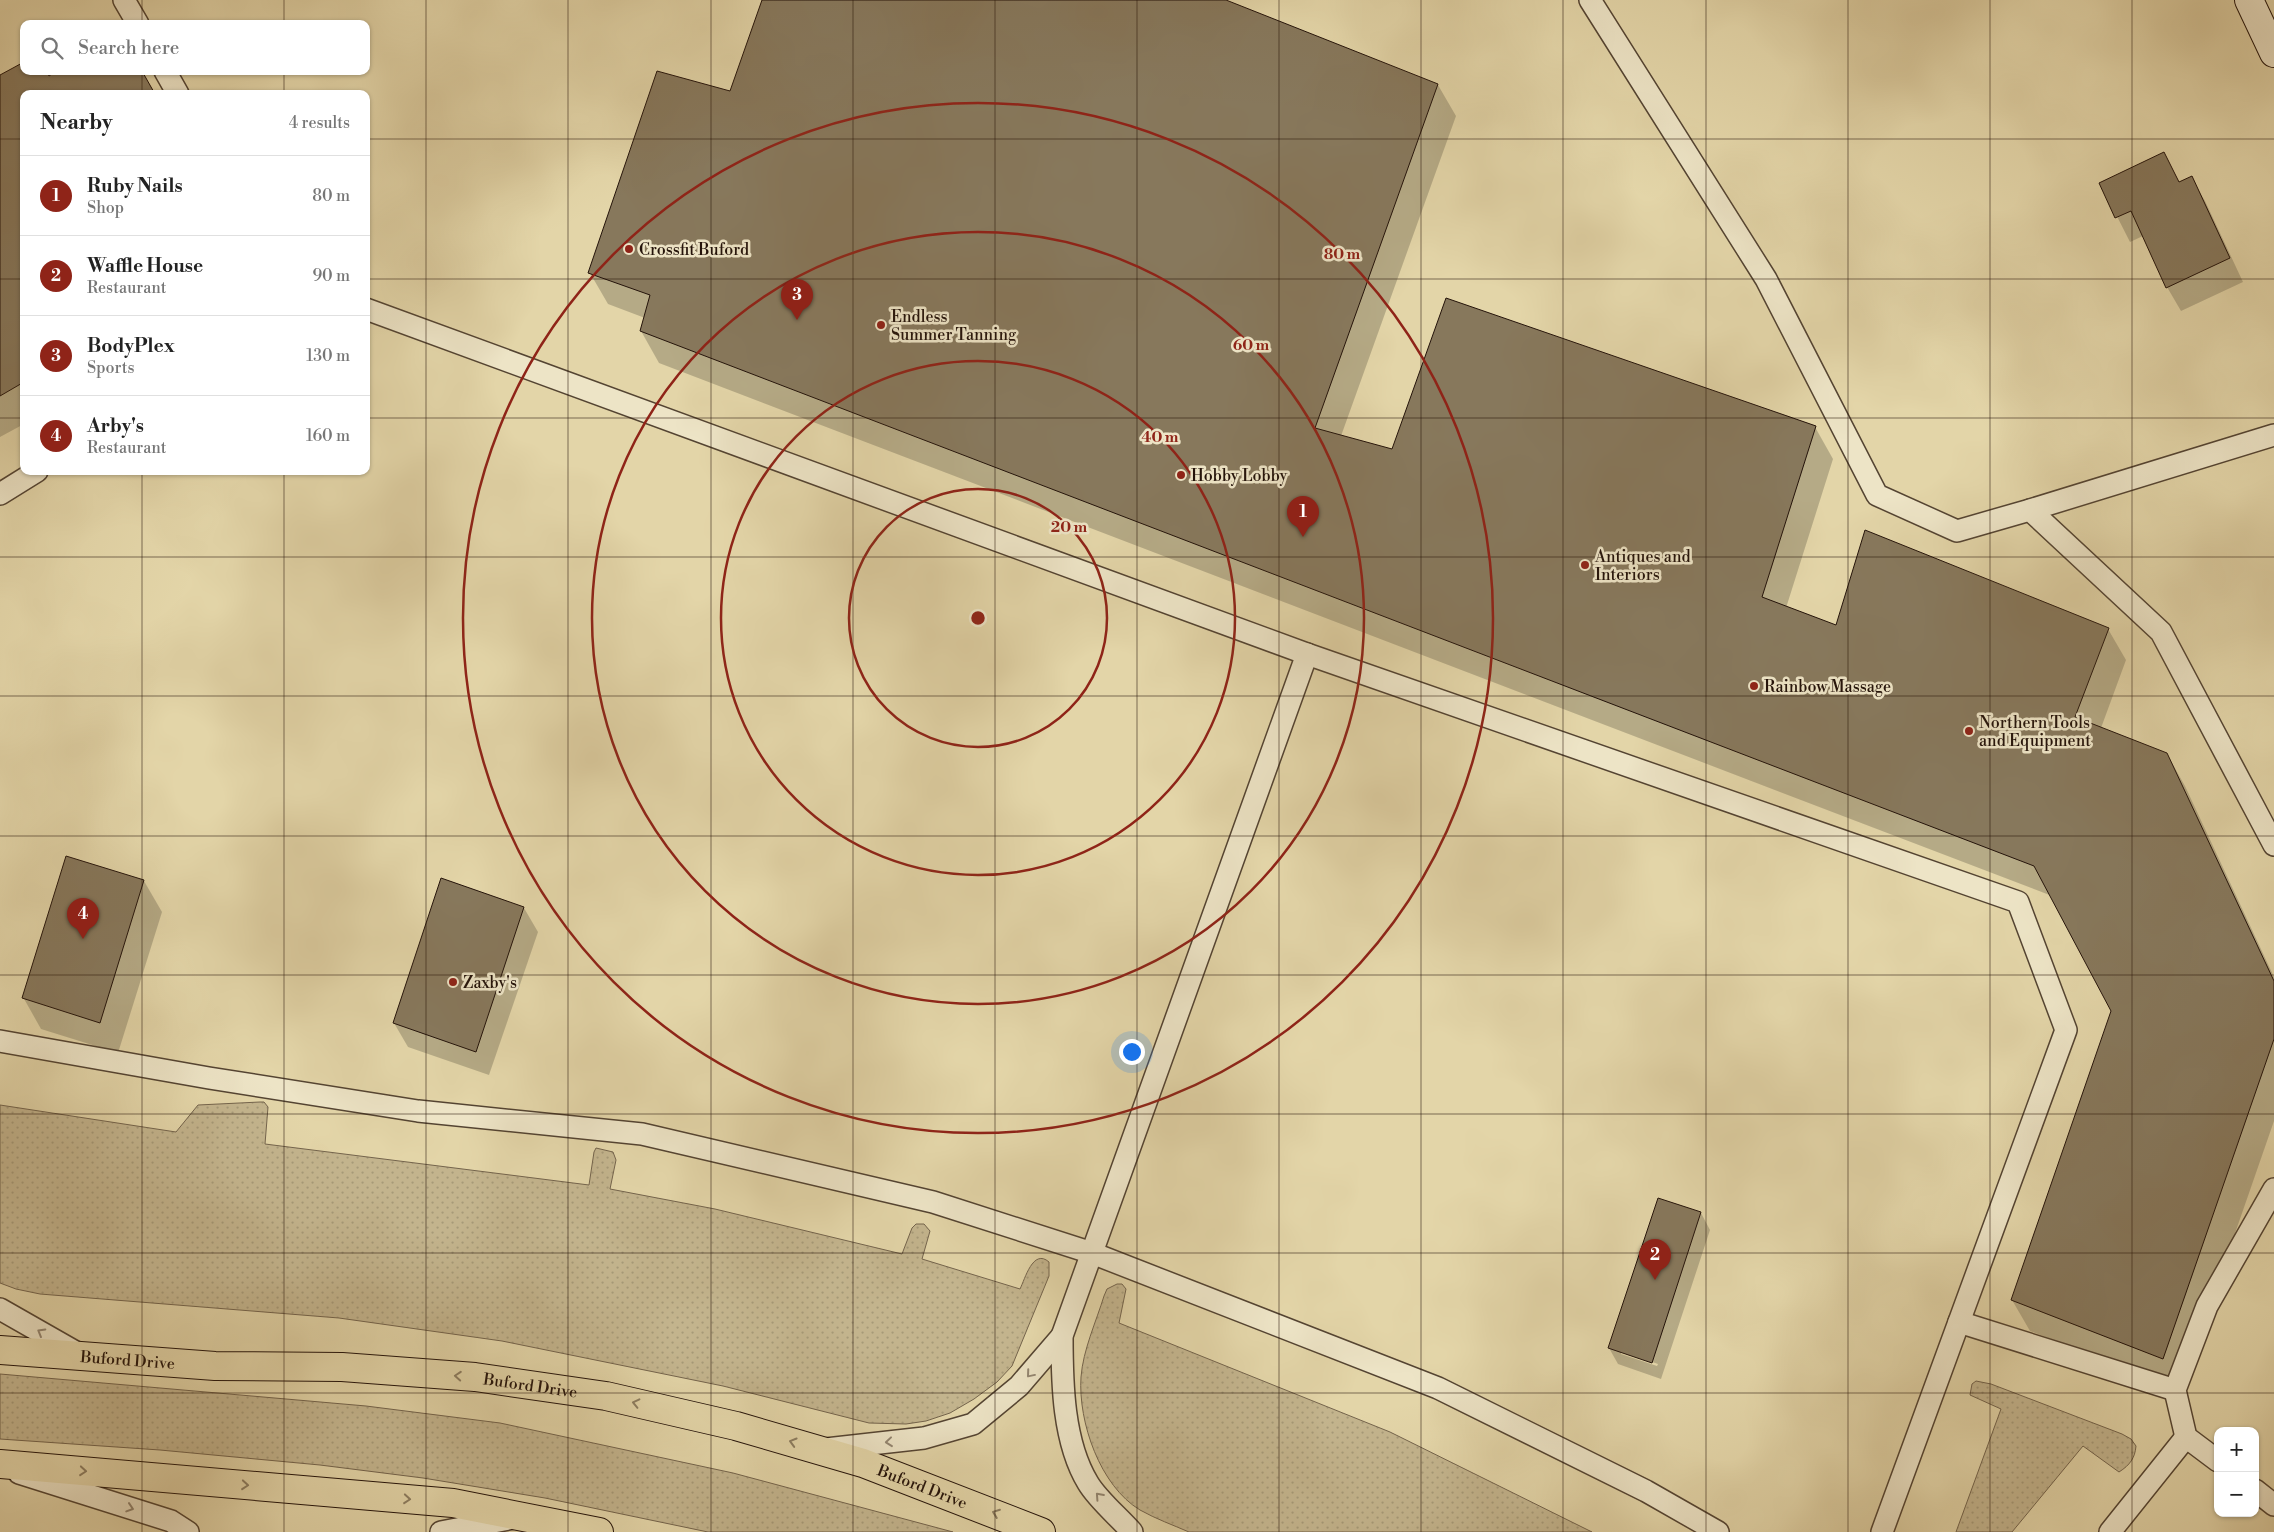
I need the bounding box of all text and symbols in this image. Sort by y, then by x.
search box [20,20,370,75]
icon: search [38,34,66,62]
text: Search here [78,36,179,60]
text: Nearby [40,110,113,136]
text: 4 results [289,113,350,133]
text: Ruby Nails [87,174,183,198]
text: 1 [52,186,60,206]
text: 80 m [312,186,350,206]
text: Shop [87,198,124,218]
place label: Crossfit Buford [639,240,749,260]
marker: Crossfit Buford [623,243,635,255]
text: 80 m [1324,245,1361,264]
text: Waffle House [87,254,203,278]
text: 2 [51,266,61,286]
text: 90 m [312,266,350,286]
text: Restaurant [87,278,166,298]
pin: 3 [781,279,813,320]
place label: Endless Summer Tanning [891,307,1017,345]
marker: Endless Summer Tanning [875,319,887,331]
text: BodyPlex [87,334,175,358]
text: 60 m [1233,336,1270,355]
text: 3 [51,346,61,366]
text: 130 m [306,346,350,366]
text: Sports [87,358,134,378]
text: Arby's [87,414,144,438]
text: 4 [51,426,61,446]
text: 160 m [306,426,350,446]
text: 40 m [1141,428,1179,447]
text: Restaurant [87,438,166,458]
place label: Hobby Lobby [1191,466,1288,486]
marker: Hobby Lobby [1175,469,1187,481]
pin: 1 [1287,496,1319,537]
text: 20 m [1051,518,1088,537]
place label: Antiques and Interiors [1594,547,1691,585]
marker: Antiques and Interiors [1579,559,1591,571]
centre of rings [969,609,987,627]
place label: Rainbow Massage [1764,677,1891,697]
marker: Rainbow Massage [1748,680,1760,692]
place label: Northern Tools and Equipment [1979,713,2091,751]
marker: Northern Tools and Equipment [1963,725,1975,737]
pin: 4 [67,898,99,939]
place label: Zaxby's [463,973,517,993]
marker: Zaxby's [447,976,459,988]
your location [1119,1039,1145,1065]
pin: 2 [1639,1239,1671,1280]
one-way arrow [37,1329,46,1339]
street label: Buford Drive [79,1347,176,1374]
one-way arrow [1027,1368,1036,1377]
street label: Buford Drive [481,1369,579,1403]
one-way arrow [454,1371,462,1382]
one-way arrow [631,1398,640,1409]
map controls [2214,1427,2259,1517]
button: + [2214,1427,2259,1472]
one-way arrow [885,1436,893,1447]
one-way arrow [790,1438,798,1448]
street label: Buford Drive [874,1460,970,1514]
one-way arrow [80,1465,88,1476]
button: − [2214,1472,2259,1517]
one-way arrow [242,1480,250,1491]
one-way arrow [1096,1492,1105,1501]
one-way arrow [403,1494,411,1505]
one-way arrow [125,1503,134,1513]
one-way arrow [992,1509,1001,1520]

